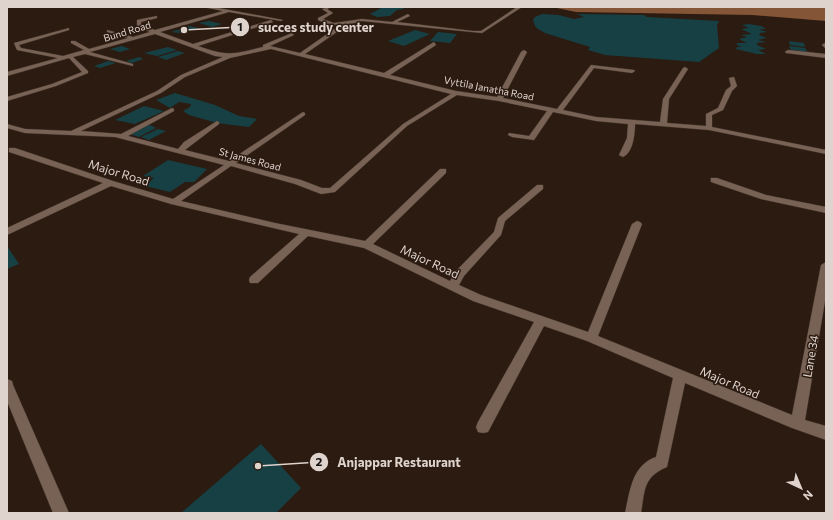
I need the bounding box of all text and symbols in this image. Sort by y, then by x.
callout: succes study center [230,15,382,40]
street label: Bund Road [102,18,152,44]
text: 1 [237,19,243,33]
text: succes study center [258,19,375,35]
street label: Vyttila Janatha Road [443,73,535,103]
street label: St James Road [218,145,283,173]
street label: Major Road [87,156,151,188]
street label: Major Road [398,241,462,281]
street label: Lane 34 [799,334,821,378]
street label: Major Road [698,363,762,401]
callout: Anjappar Restaurant [309,450,469,475]
text: 2 [316,454,323,468]
text: Anjappar Restaurant [337,454,461,470]
north arrow [781,468,821,508]
text: N [801,488,816,503]

